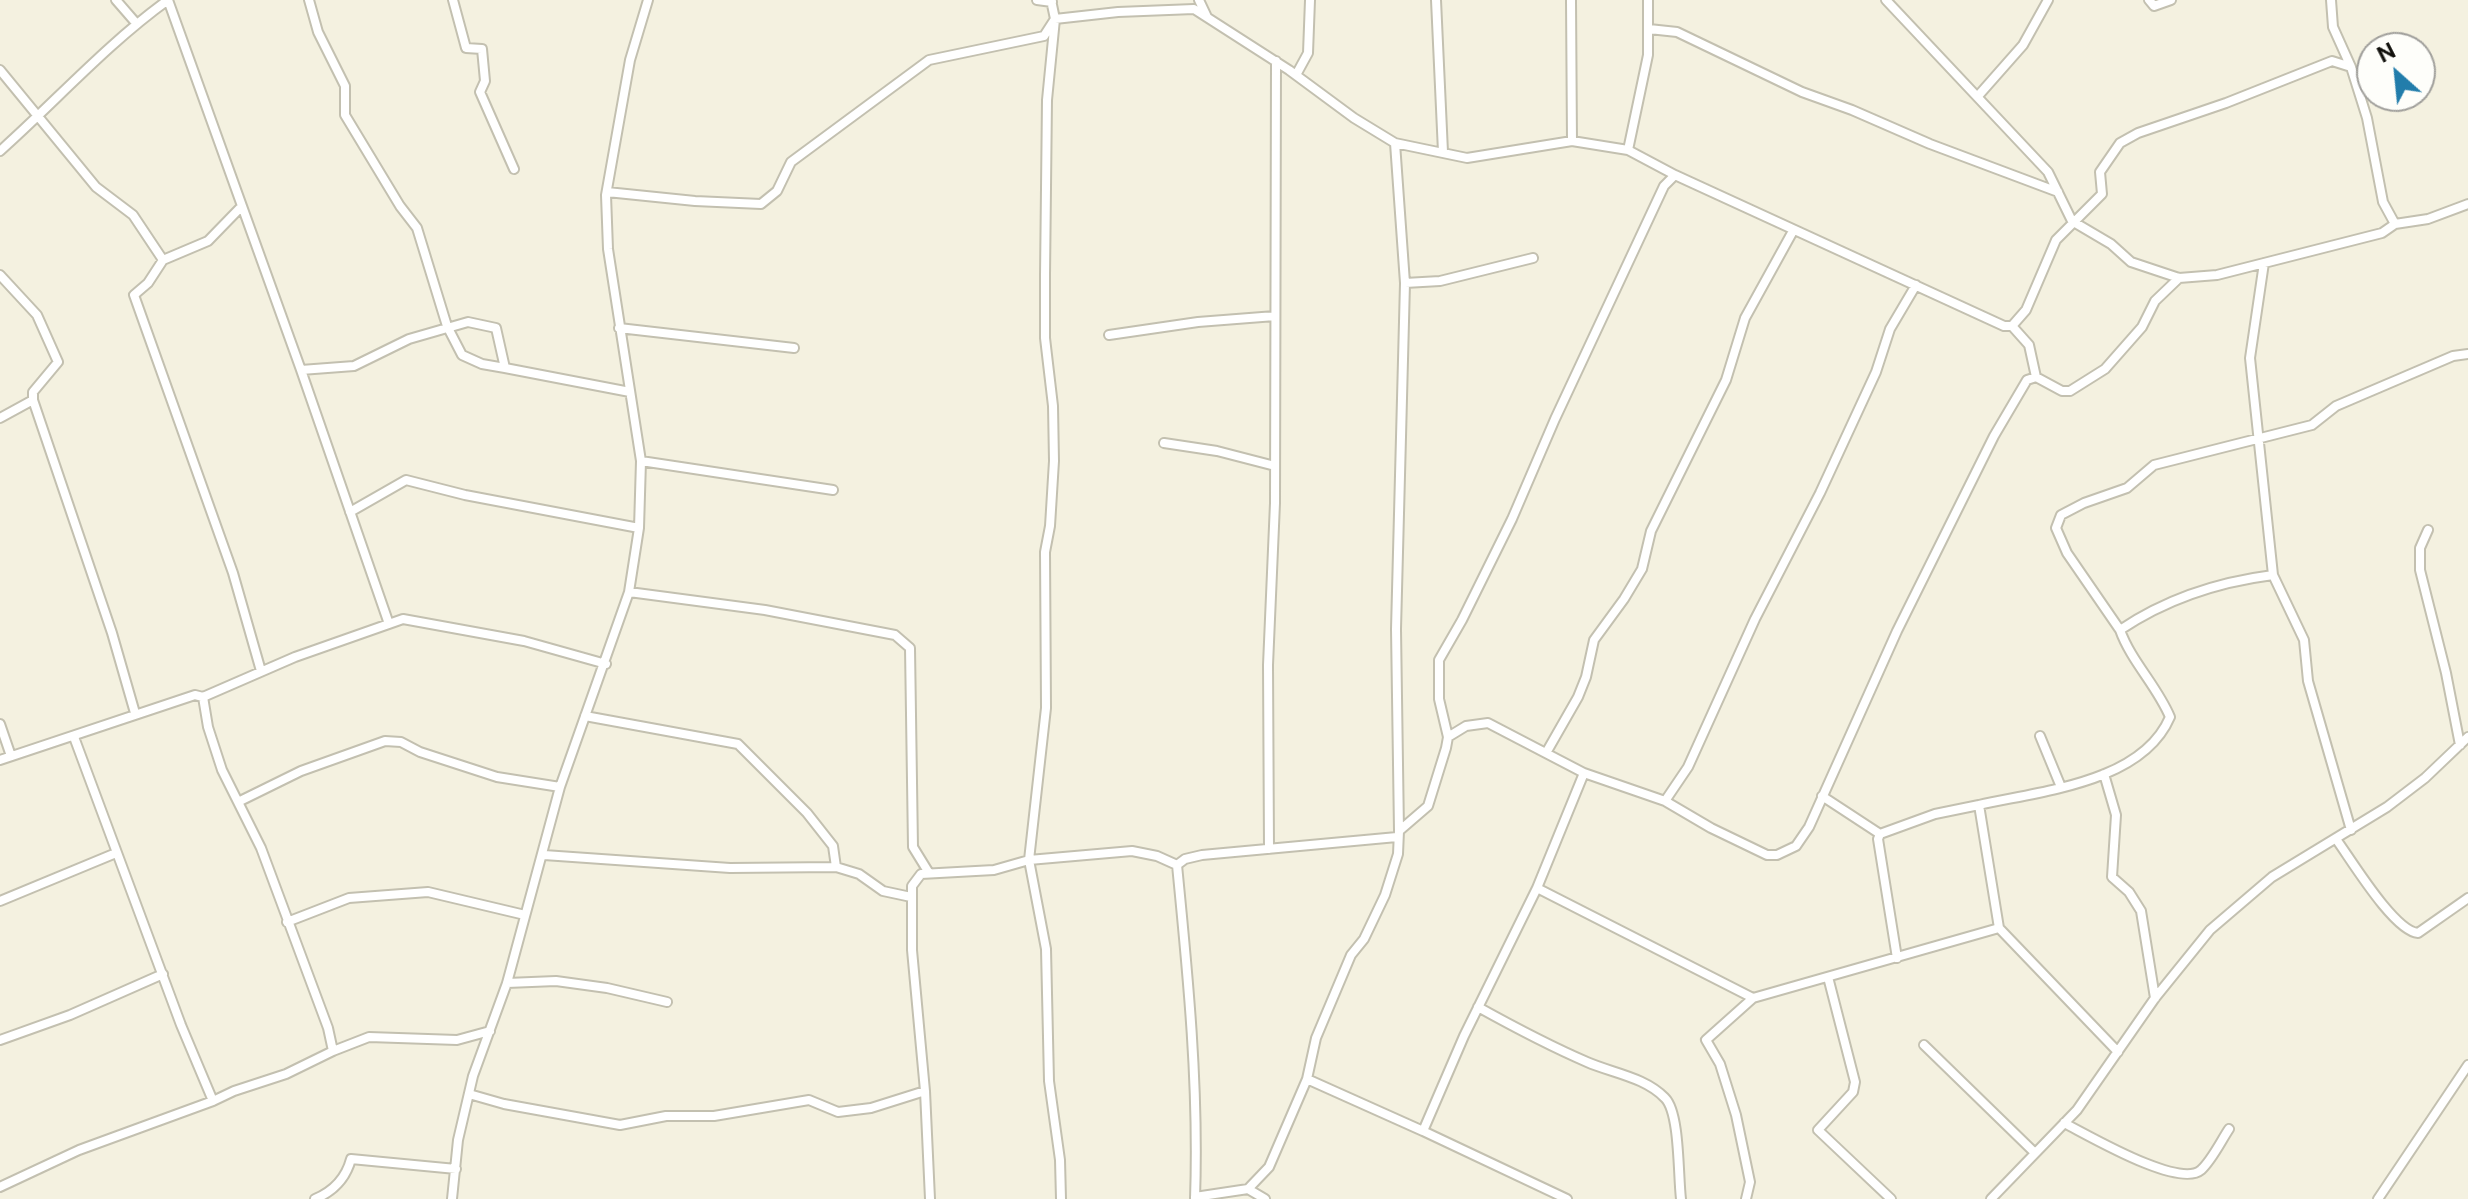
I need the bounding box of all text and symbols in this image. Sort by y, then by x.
north arrow [2356,32,2436,112]
text: N [2372,37,2400,68]

